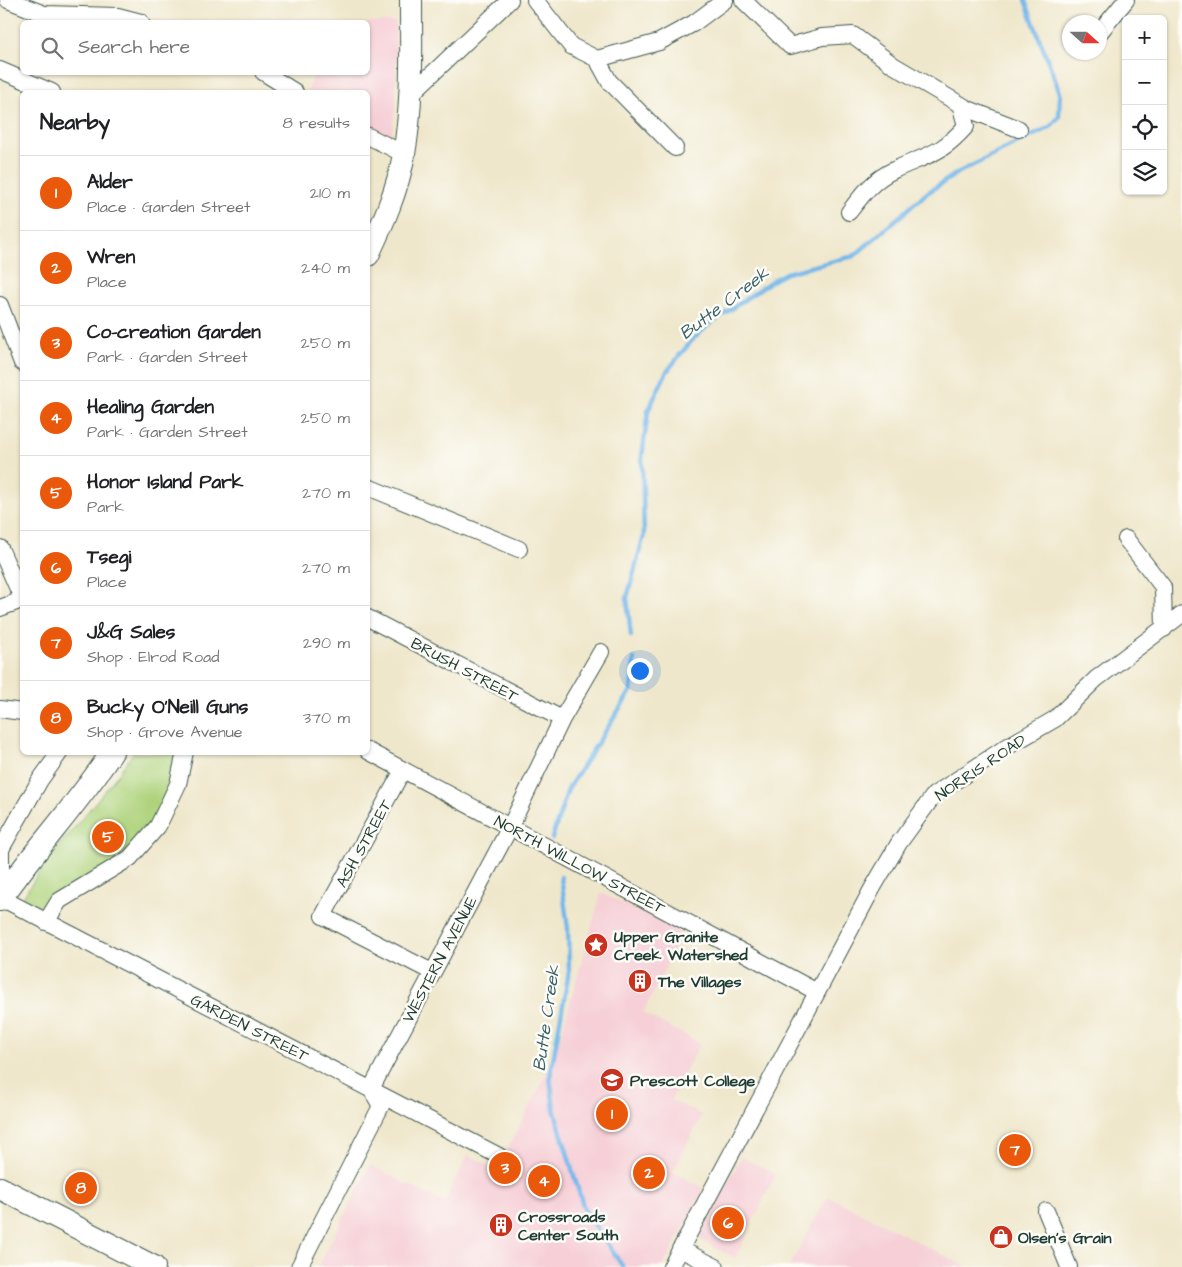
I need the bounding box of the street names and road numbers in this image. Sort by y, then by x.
street label: BRUSH STREET [407,632,522,707]
street label: NORRIS ROAD [931,729,1030,806]
street label: ASH STREET [331,796,397,891]
street label: NORTH WILLOW STREET [490,810,669,919]
street label: WESTERN AVENUE [397,892,483,1027]
street label: GARDEN STREET [187,989,312,1067]

